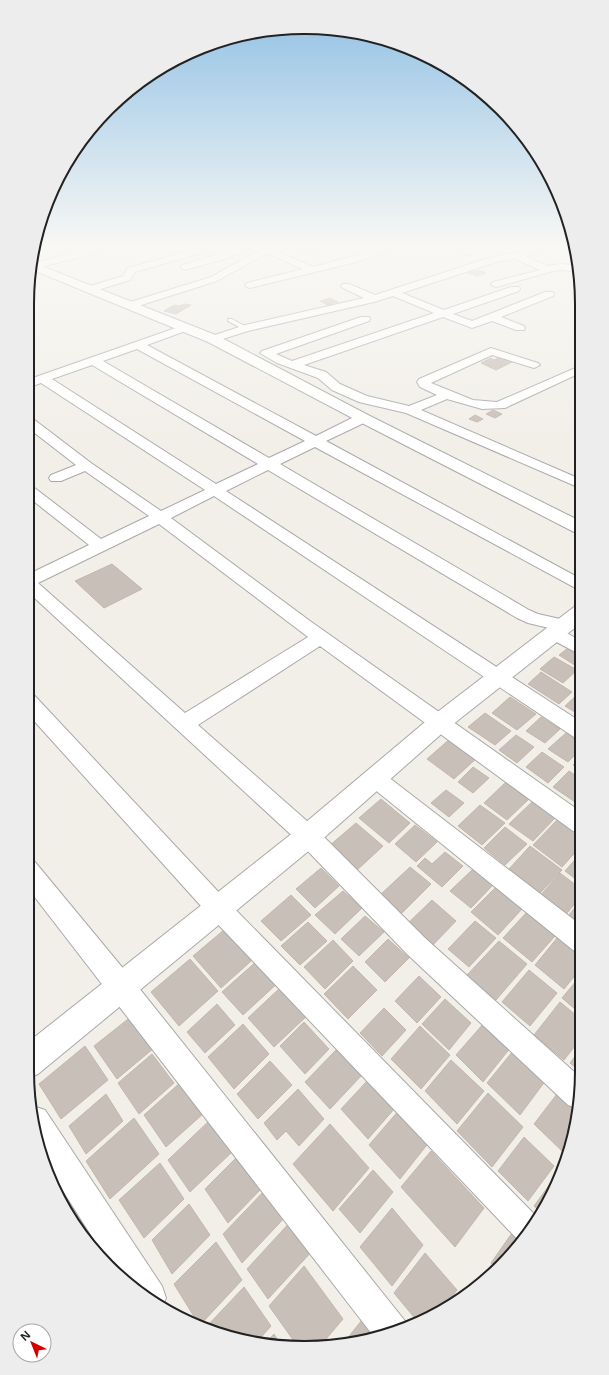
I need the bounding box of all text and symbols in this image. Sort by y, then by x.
north arrow [12,1323,52,1363]
text: N [16,1327,33,1344]

